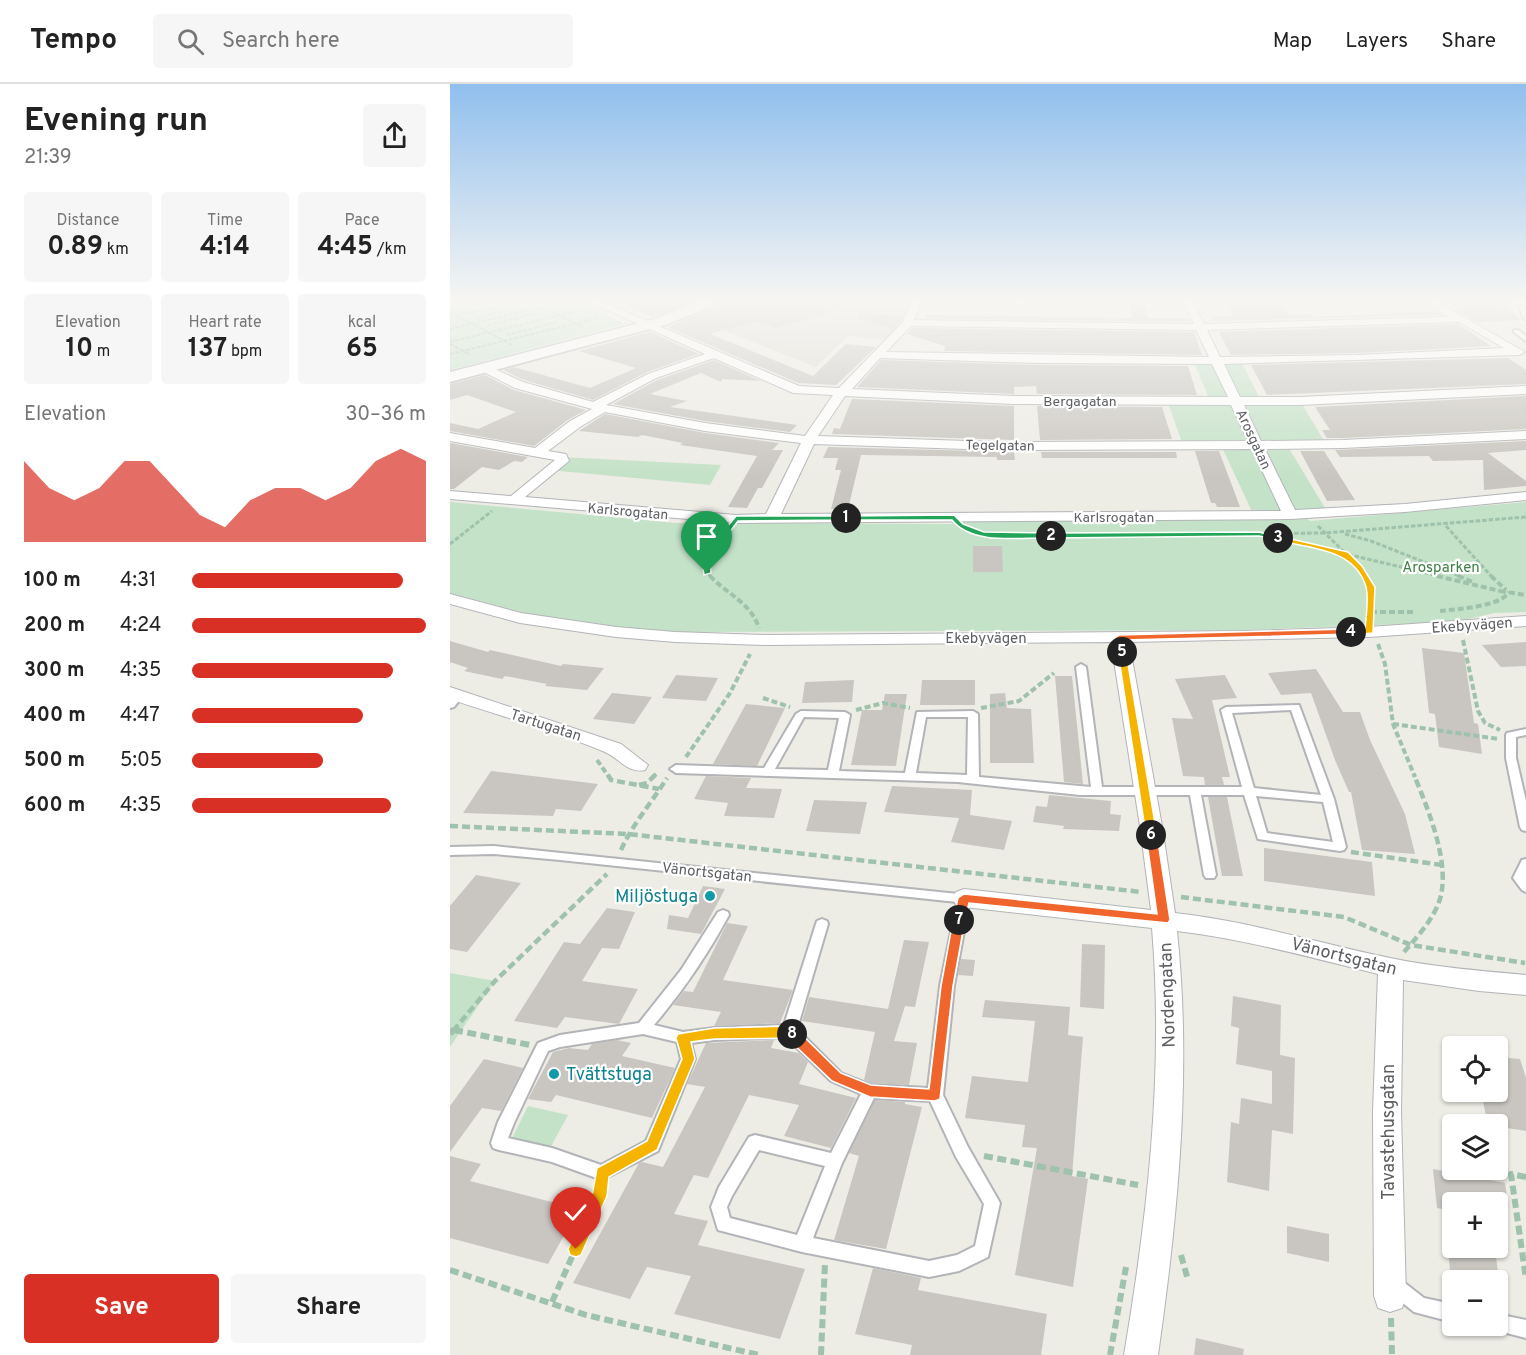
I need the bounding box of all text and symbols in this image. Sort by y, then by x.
search box [153,14,573,68]
text: Tempo [30,23,117,59]
icon: search [174,25,207,58]
text: Search here [222,28,340,55]
text: Map [1273,28,1312,55]
text: Layers [1345,28,1408,55]
text: Share [1441,28,1496,55]
text: Evening run [24,101,208,143]
button: share [363,104,426,167]
text: 21:39 [24,145,72,171]
text: Distance [57,211,119,231]
text: Time [207,211,243,231]
text: Pace [344,211,380,231]
text: 0.89 [47,231,103,264]
text: 4:14 [200,231,250,264]
text: 4:45 [317,231,373,264]
text: km [103,240,129,260]
text: /km [373,240,407,260]
text: Elevation [55,313,121,333]
text: Heart rate [188,313,262,333]
text: kcal [348,313,376,333]
text: 10 [66,333,93,366]
text: 137 [188,333,227,366]
text: 65 [346,333,378,366]
text: m [93,342,110,362]
text: bpm [227,342,262,362]
street label: Bergagatan [1043,394,1117,411]
text: Elevation [24,402,106,428]
text: 30–36 m [346,402,426,428]
street label: Arosgatan [1231,407,1274,472]
street label: Tegelgatan [965,437,1035,456]
street label: Karlsrogatan [587,500,669,524]
pin: 1 [831,503,861,533]
text: 1 [843,508,849,528]
street label: Karlsrogatan [1073,510,1155,527]
pin [681,511,732,573]
icon: arrive [690,520,723,553]
pin: 2 [1036,521,1066,551]
pin: 3 [1263,523,1293,553]
text: 2 [1046,526,1056,546]
text: 3 [1273,528,1283,548]
park label: Arosparken [1402,559,1480,578]
text: 100 m [24,568,81,594]
text: 4:31 [120,568,156,594]
text: 200 m [24,613,85,639]
text: 4:24 [120,613,161,639]
street label: Ekebyvägen [1431,614,1513,639]
pin: 4 [1336,617,1366,647]
text: 4 [1346,622,1356,642]
street label: Ekebyvägen [945,630,1027,649]
pin: 5 [1107,637,1137,667]
text: 5 [1117,642,1127,662]
text: 300 m [24,658,85,684]
text: 4:35 [120,658,161,684]
text: 400 m [24,703,86,729]
text: 4:47 [120,703,160,729]
street label: Tartugatan [507,706,584,747]
text: 500 m [24,748,85,774]
text: 5:05 [120,748,162,774]
text: 600 m [24,793,85,819]
text: 4:35 [120,793,161,819]
pin: 6 [1136,820,1166,850]
text: 6 [1146,825,1156,845]
street label: Vänortsgatan [661,859,753,888]
place label: Miljöstuga [615,886,698,909]
marker: Miljöstuga [703,889,717,903]
pin: 7 [944,905,974,935]
text: 7 [955,910,963,930]
street label: Vänortsgatan [1288,933,1399,982]
street label: Nordengatan [1155,942,1182,1048]
pin: 8 [777,1019,807,1049]
text: 8 [787,1024,797,1044]
map controls [1442,1036,1508,1336]
button: locate [1442,1036,1508,1102]
place label: Tvättstuga [566,1064,652,1087]
street label: Tavastehusgatan [1378,1064,1401,1200]
marker: Tvättstuga [547,1067,561,1081]
button: layers [1442,1114,1508,1180]
pin [550,1187,601,1249]
button: + [1442,1192,1508,1258]
icon: check [559,1196,592,1229]
button: − [1442,1270,1508,1336]
button: Save [24,1274,219,1343]
button: Share [231,1274,426,1343]

